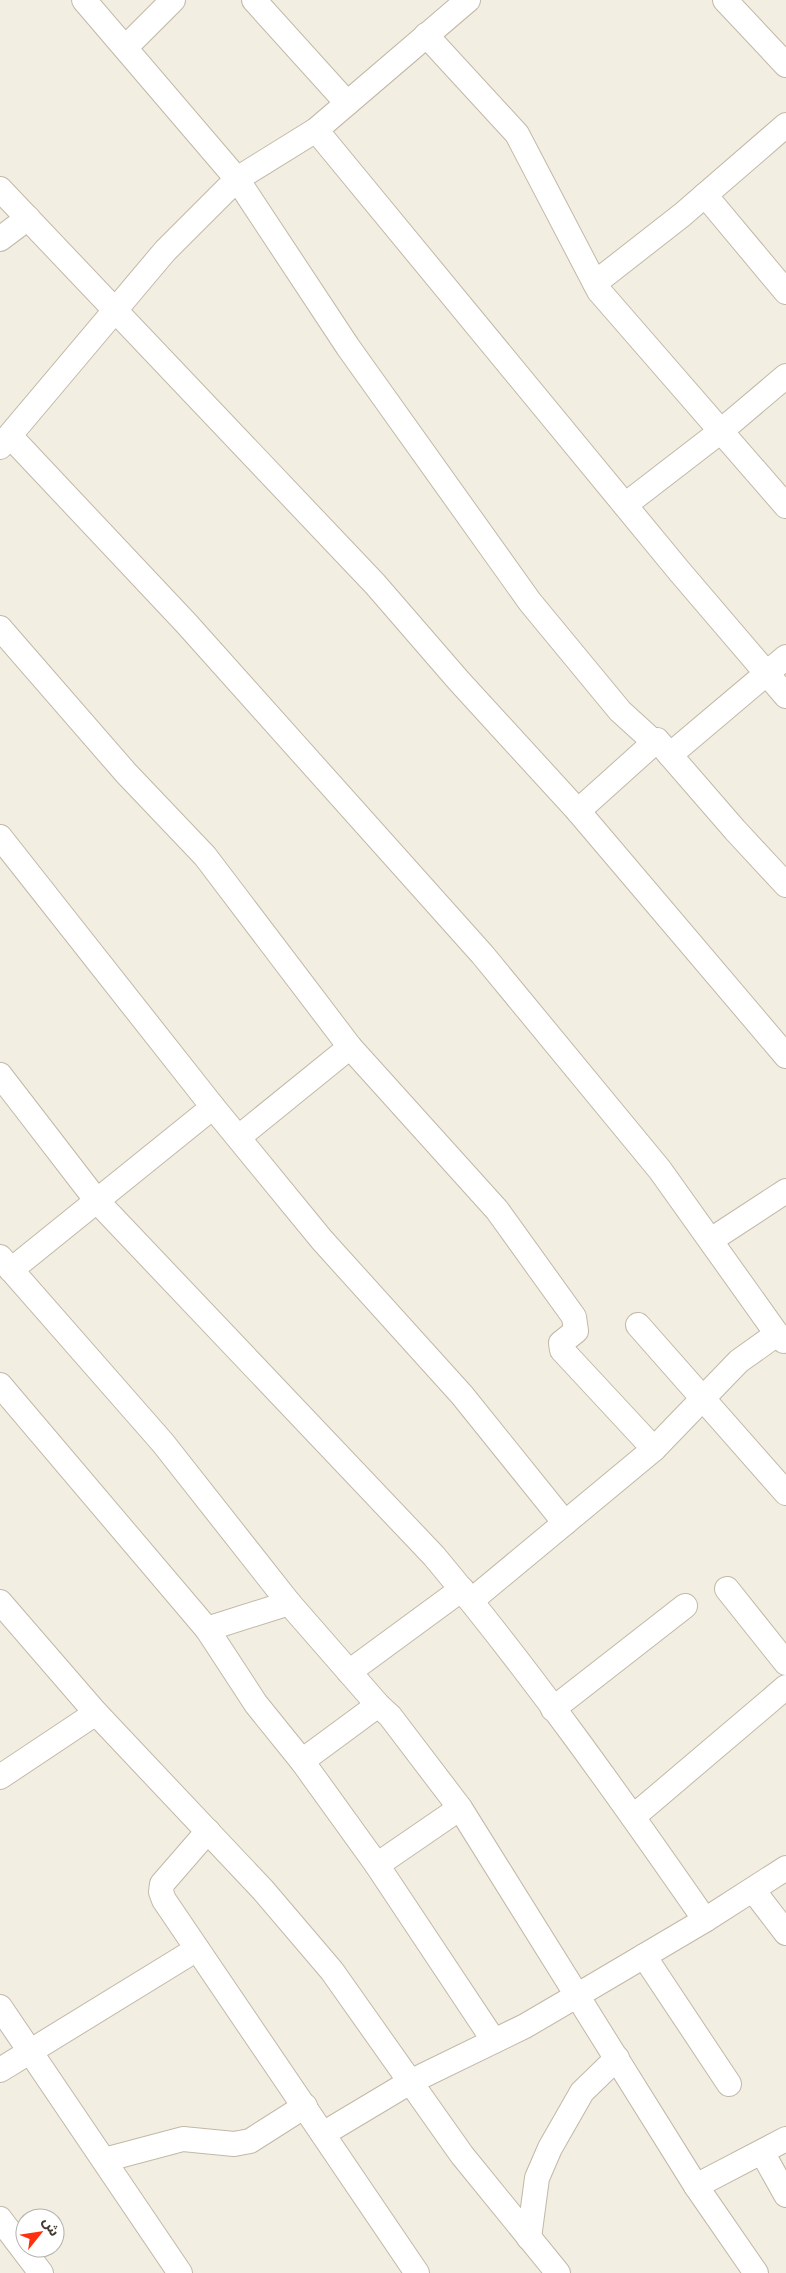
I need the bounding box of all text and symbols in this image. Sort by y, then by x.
north arrow [15,2208,65,2258]
text: ش [38,2213,65,2240]

